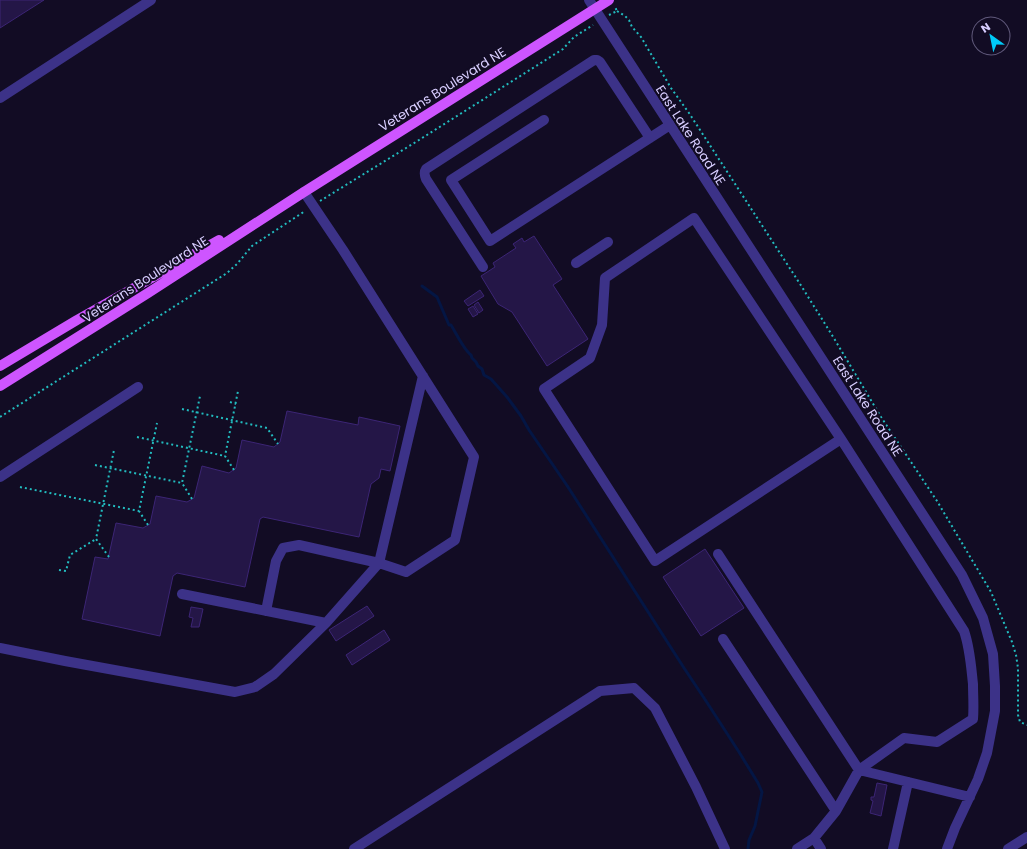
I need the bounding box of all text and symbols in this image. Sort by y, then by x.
north arrow [971,16,1011,56]
text: N [978,19,993,37]
street label: Veterans Boulevard NE [375,42,510,136]
street label: East Lake Road NE [651,81,730,189]
street label: Veterans Boulevard NE [79,231,212,327]
street label: East Lake Road NE [828,352,907,460]

